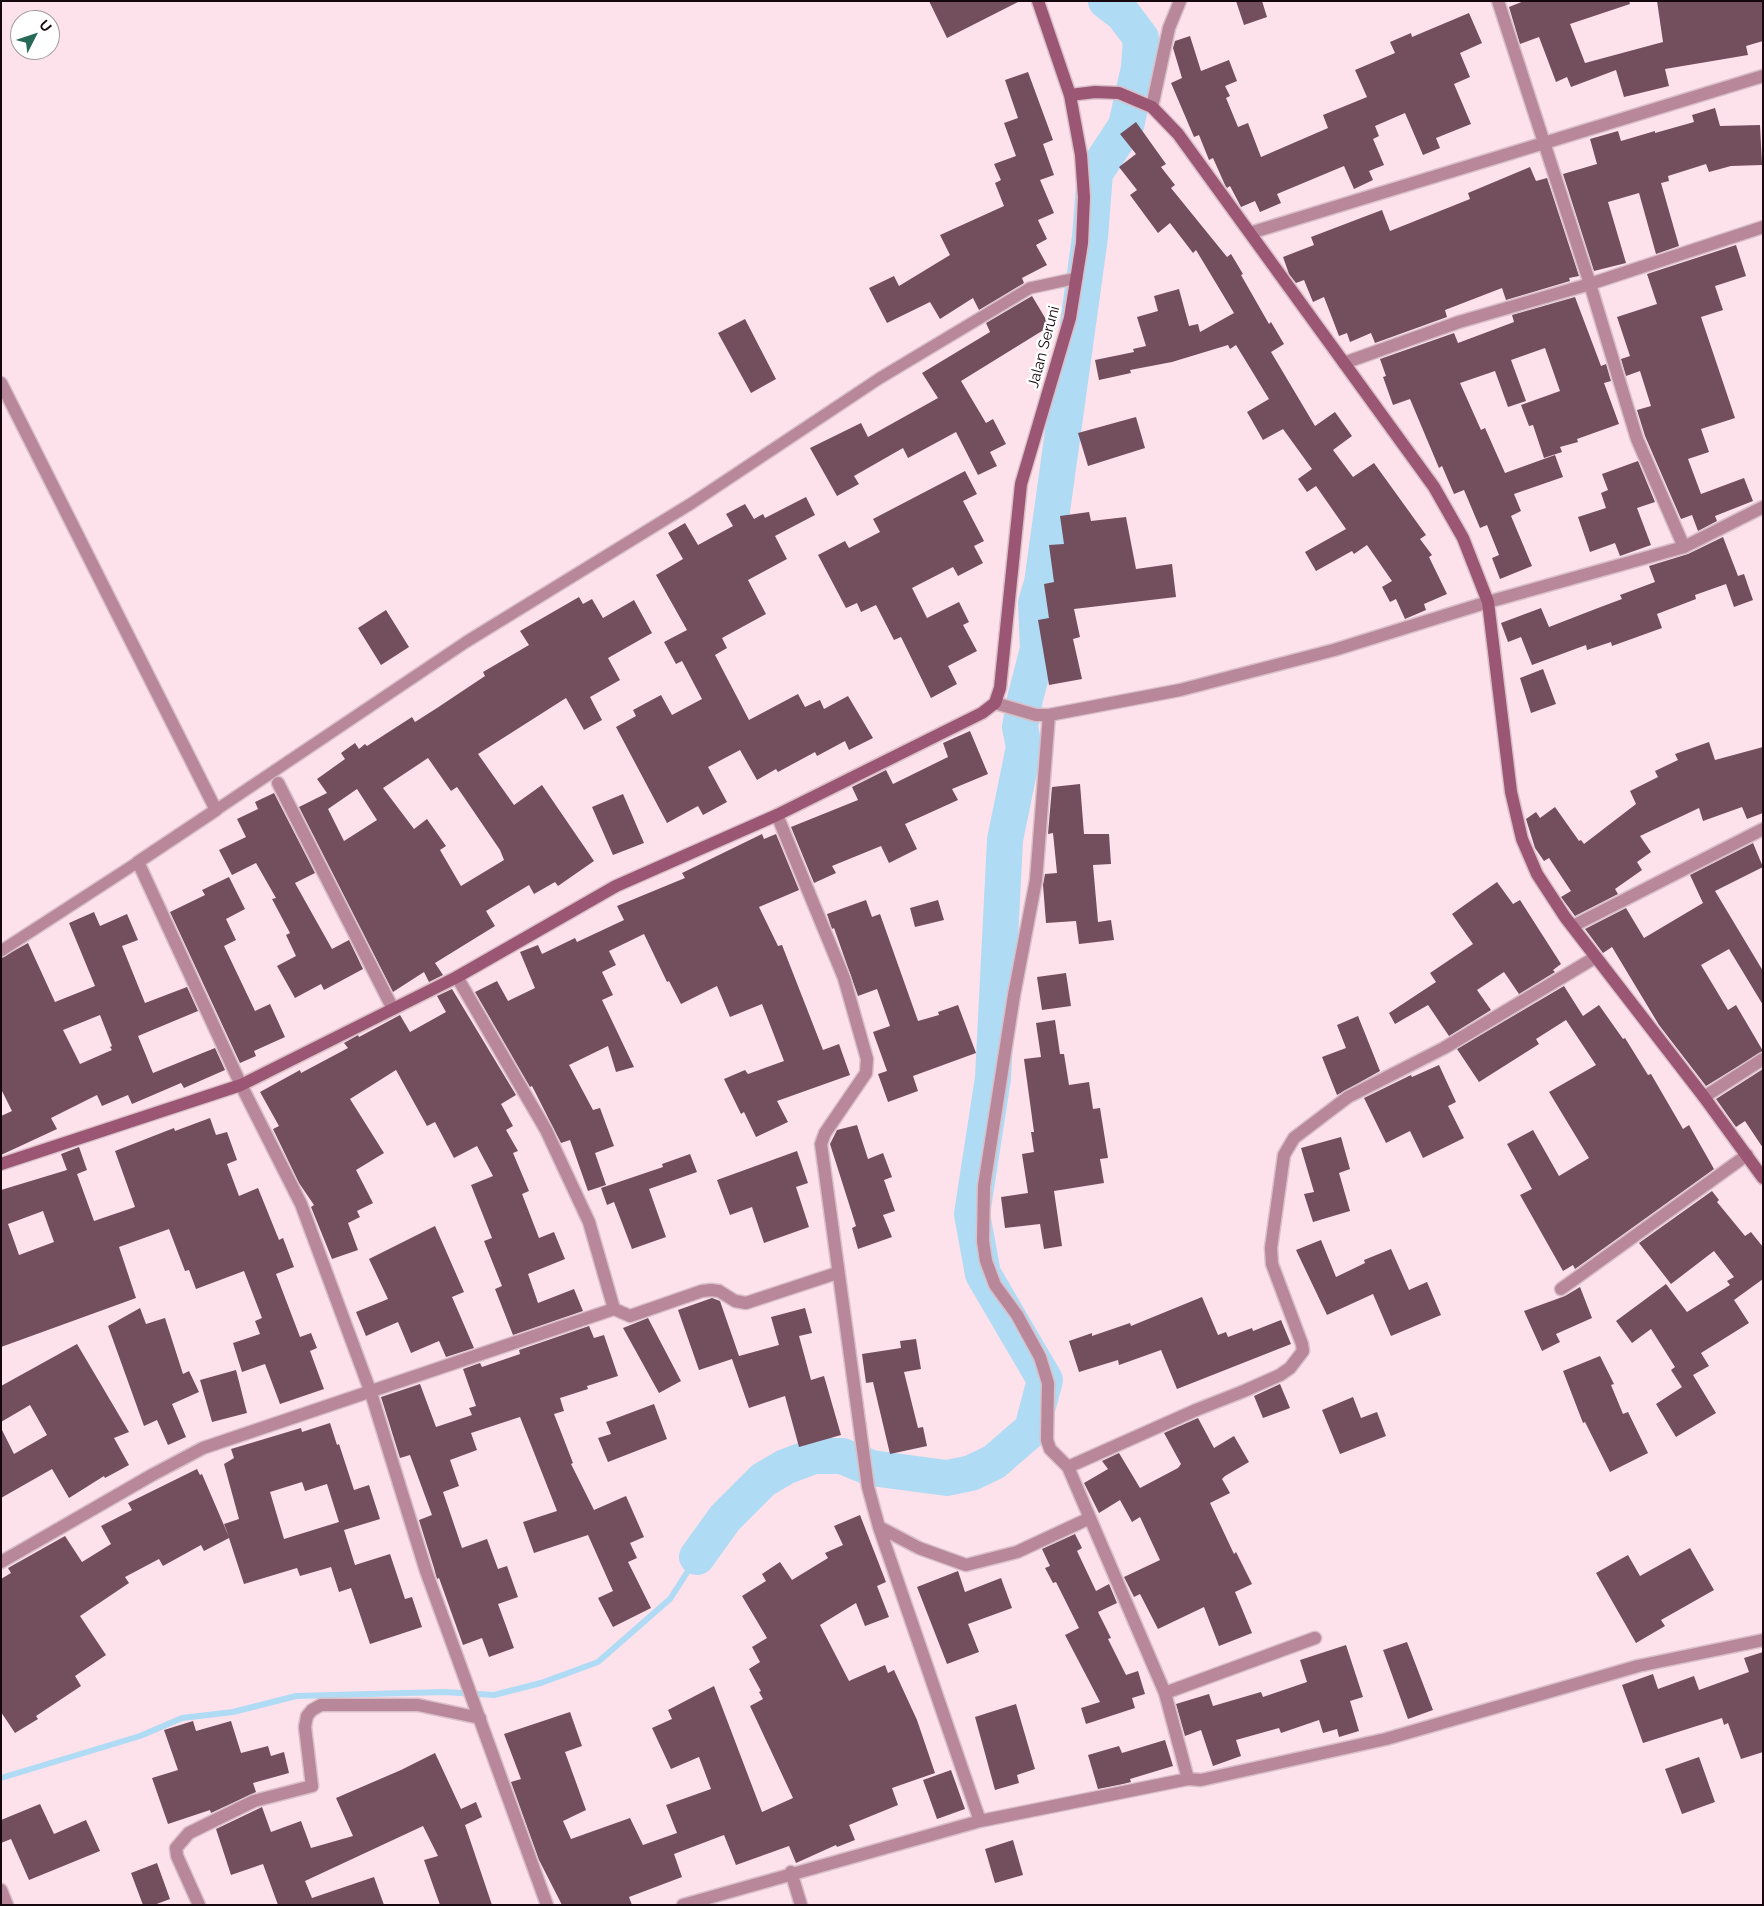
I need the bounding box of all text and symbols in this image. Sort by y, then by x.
north arrow [10,10,60,60]
text: U [36,17,55,35]
street label: Jalan Seruni [1024,304,1064,390]

